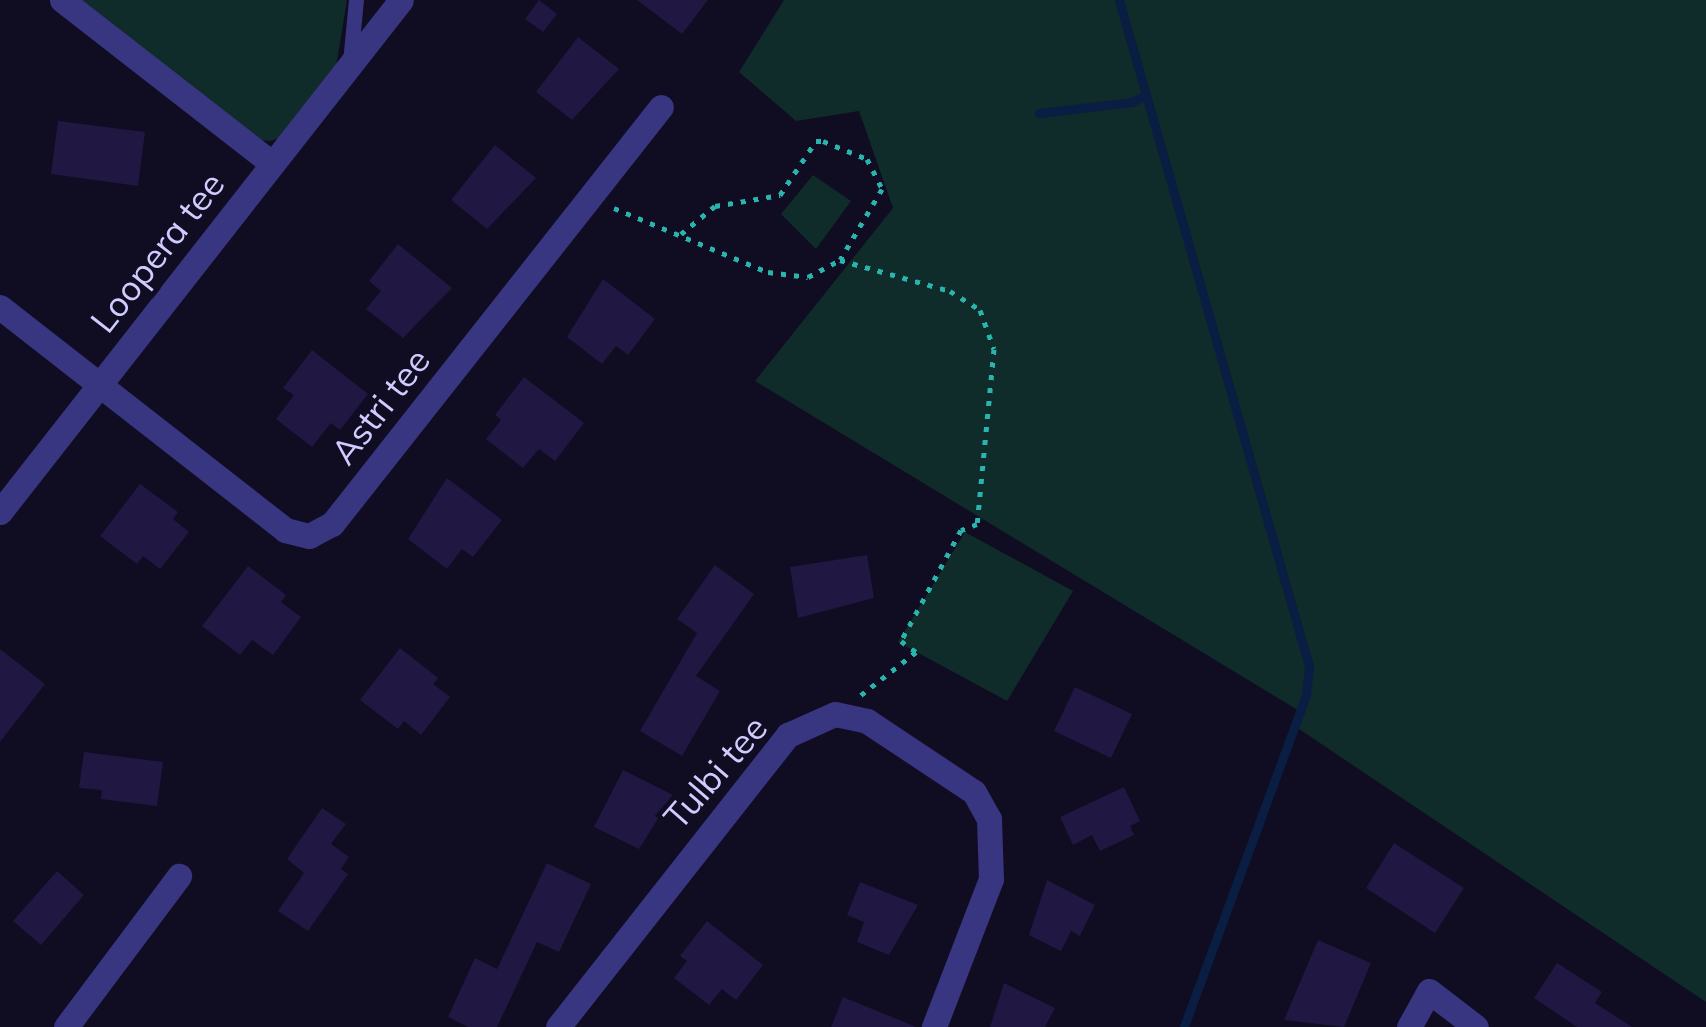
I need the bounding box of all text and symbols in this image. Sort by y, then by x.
street label: Loopera tee [81,164,233,340]
street label: Astri tee [322,340,438,472]
street label: Tulbi tee [655,707,775,837]

